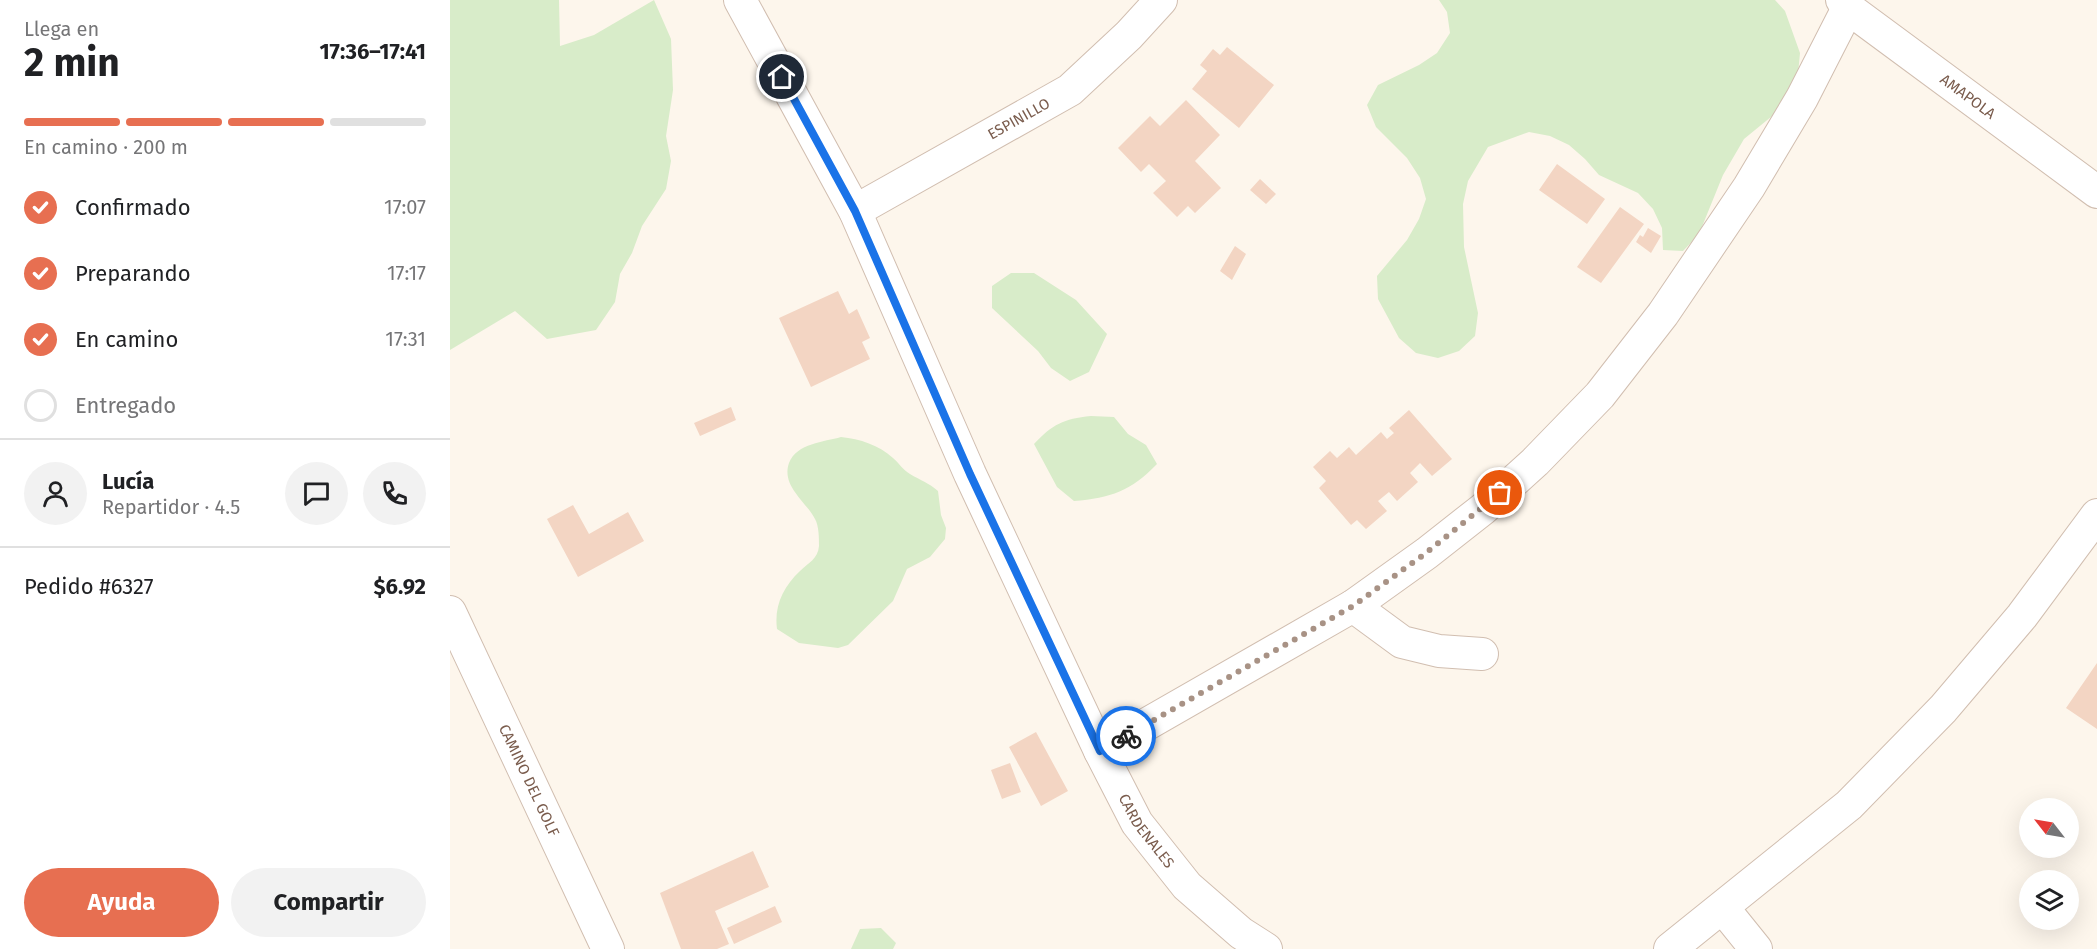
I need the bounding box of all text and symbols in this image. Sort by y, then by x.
text: Llega en [24,17,99,41]
text: 17:36–17:41 [319,38,426,65]
text: 2 min [24,40,120,86]
pin [756,51,807,102]
icon: home [765,60,798,93]
street label: AMAPOLA [1937,70,1999,123]
street label: ESPINILLO [985,94,1053,143]
text: En camino · 200 m [24,135,188,159]
icon: check [24,191,57,224]
text: Confirmado [75,194,191,221]
text: 17:07 [384,195,426,219]
icon: check [24,257,57,290]
text: Preparando [75,260,191,287]
text: 17:17 [387,261,426,285]
icon: check [24,323,57,356]
text: En camino [75,326,178,353]
text: 17:31 [385,327,426,351]
text: Entregado [75,392,176,419]
button: person [24,462,87,525]
button: chat [285,462,348,525]
button: phone [363,462,426,525]
pin [1474,467,1525,518]
text: Lucía [102,468,154,495]
icon: bag [1483,476,1516,509]
text: Repartidor · 4.5 [102,495,240,519]
text: Pedido #6327 [24,573,153,600]
text: $6.92 [373,573,426,600]
courier [1096,706,1156,766]
icon: bike [1110,720,1143,753]
street label: CAMINO DEL GOLF [495,722,563,839]
street label: CARDENALES [1115,791,1178,872]
north arrow [2019,798,2079,858]
map controls [2019,798,2079,930]
button: Ayuda [24,868,219,937]
button: Compartir [231,868,426,937]
button: layers [2019,870,2079,930]

